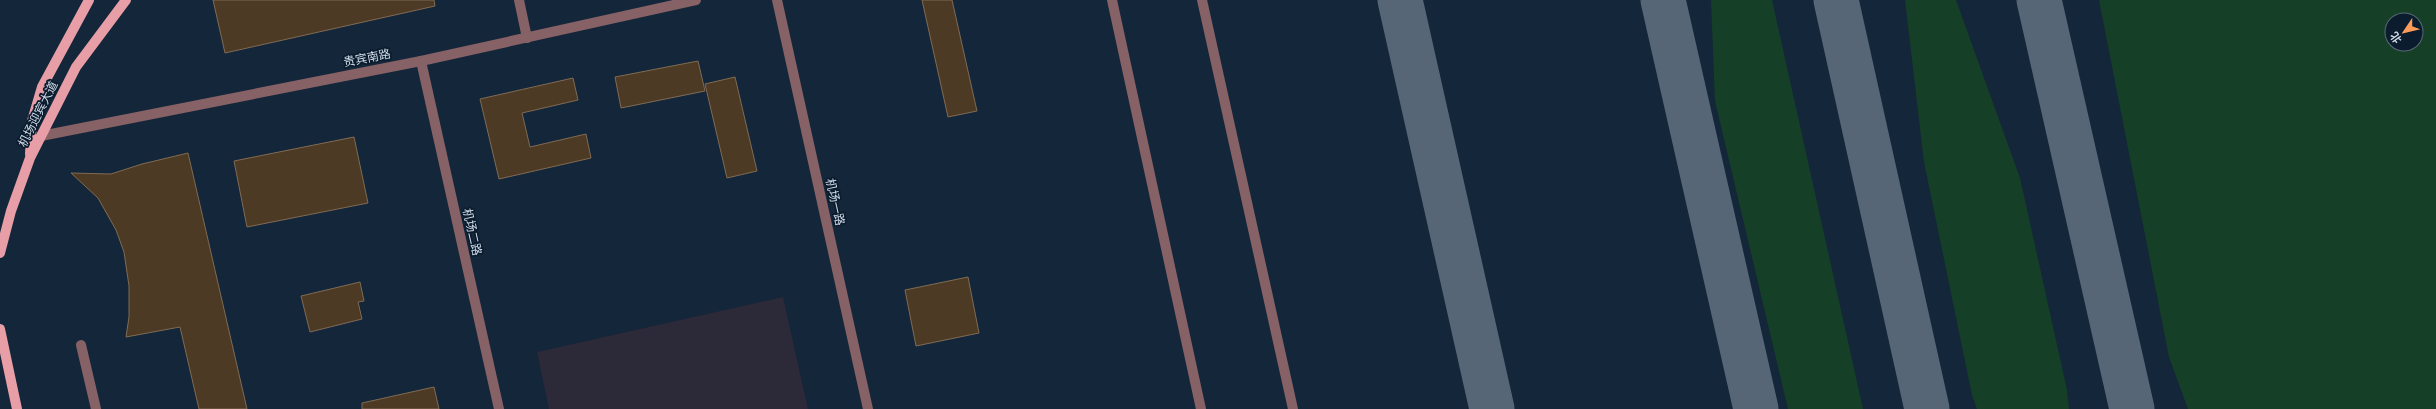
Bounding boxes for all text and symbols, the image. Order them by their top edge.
north arrow [2384,12,2424,52]
text: 北 [2388,29,2405,46]
street label: 贵宾南路 [342,47,392,69]
street label: 机场迎宾大道 [15,79,61,149]
street label: 机场一路 [823,177,847,227]
street label: 机场二路 [460,207,484,257]

